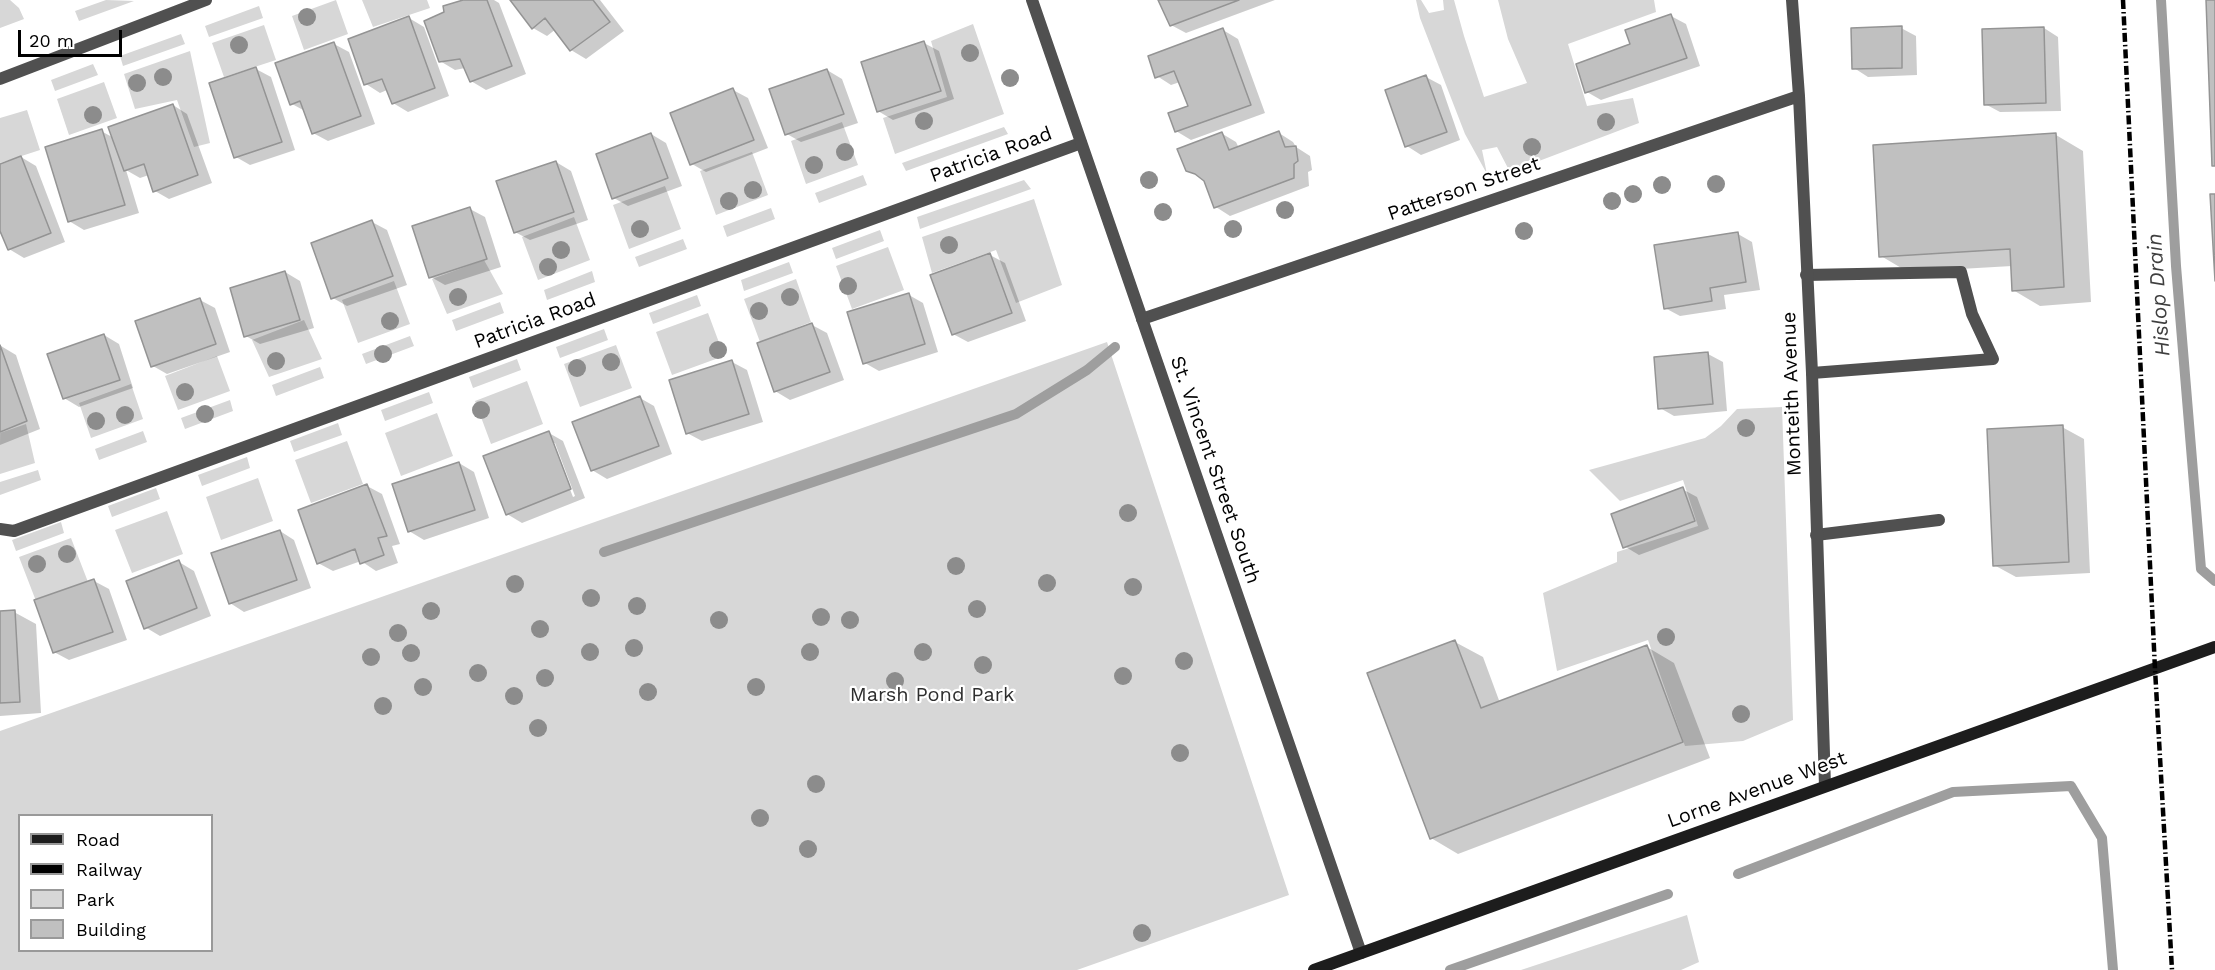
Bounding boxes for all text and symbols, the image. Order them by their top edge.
scale bar [21,18,124,56]
text: 20 m [29,30,74,51]
street label: Patricia Road [927,122,1055,188]
street label: Patterson Street [1385,152,1543,226]
water label: Hislop Drain [2142,233,2176,357]
street label: Patricia Road [471,288,599,354]
street label: Monteith Avenue [1777,311,1807,477]
street label: St. Vincent Street South [1165,353,1265,587]
park label: Marsh Pond Park [850,683,1014,707]
street label: Lorne Avenue West [1664,746,1850,834]
legend [18,814,213,952]
text: Road [76,829,120,850]
text: Railway [76,859,142,880]
text: Park [76,889,115,910]
text: Building [76,919,146,940]

